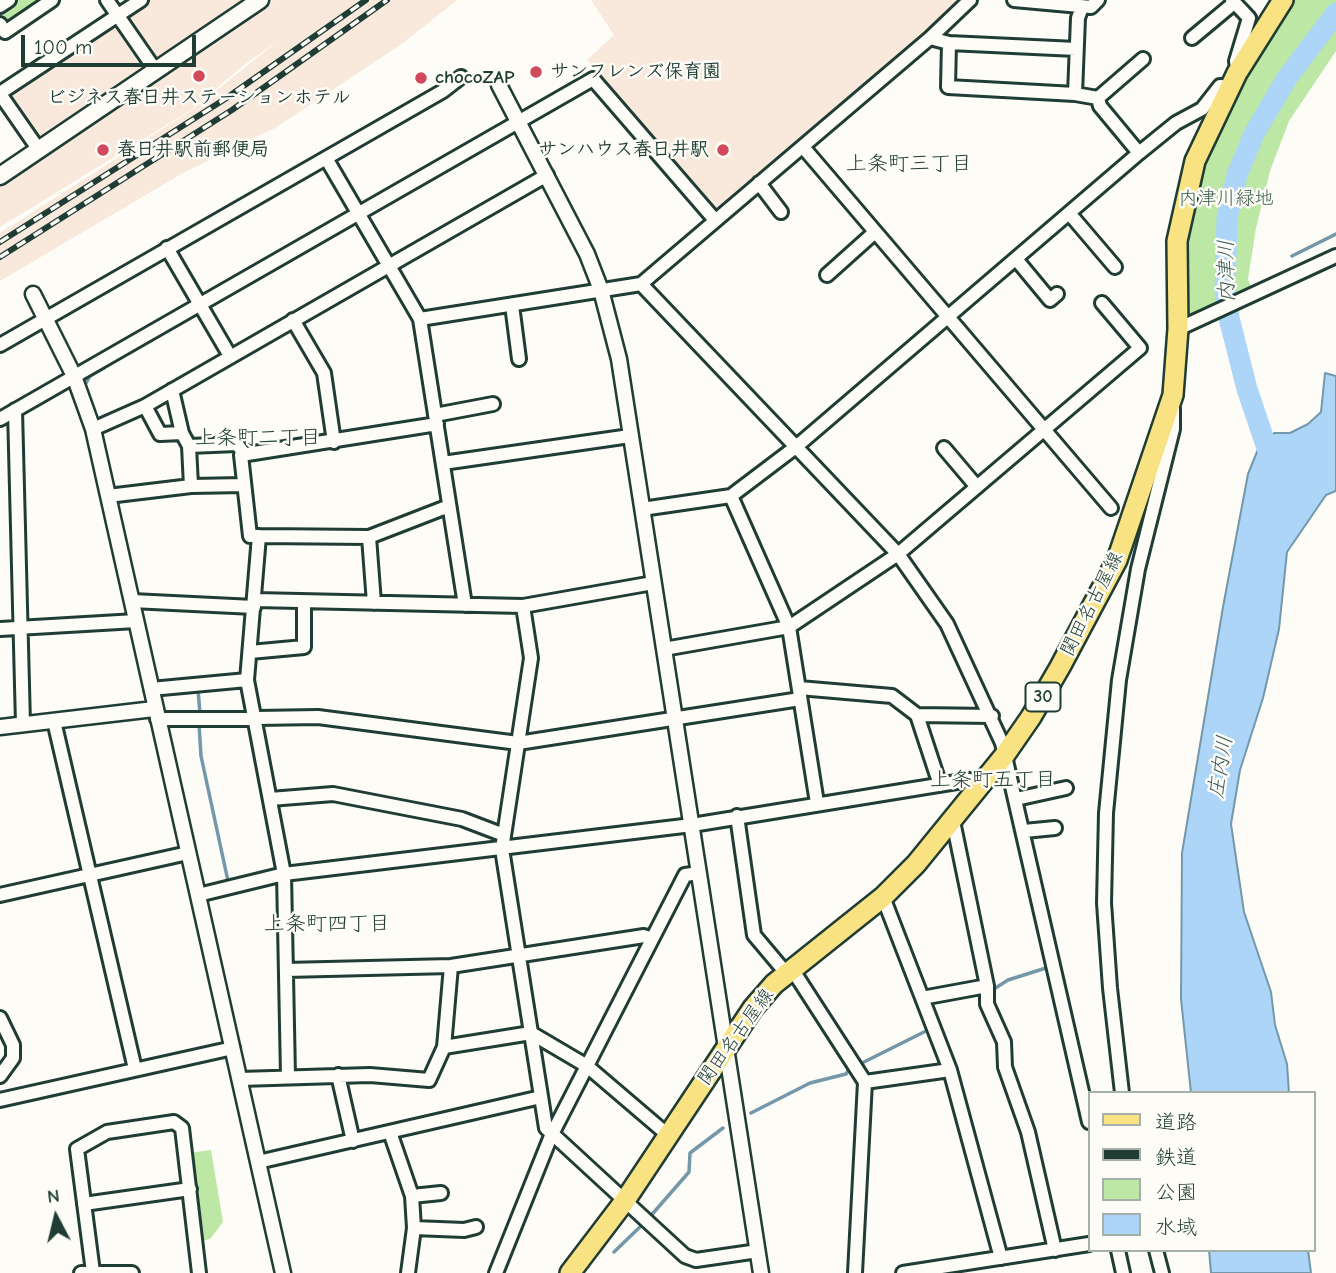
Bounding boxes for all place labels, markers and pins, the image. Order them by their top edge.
place label: サンフレンズ保育園 [550,61,721,83]
marker: サンフレンズ保育園 [528,64,544,80]
place label: chocoZAP [435,67,514,89]
marker: ビジネス春日井ステーションホテル [191,68,207,84]
marker: chocoZAP [413,70,429,86]
place label: ビジネス春日井ステーションホテル [47,87,351,109]
place label: 春日井駅前郵便局 [117,139,269,161]
place label: サンハウス春日井駅 [538,139,709,161]
marker: 春日井駅前郵便局 [95,142,111,158]
marker: サンハウス春日井駅 [715,142,731,158]

